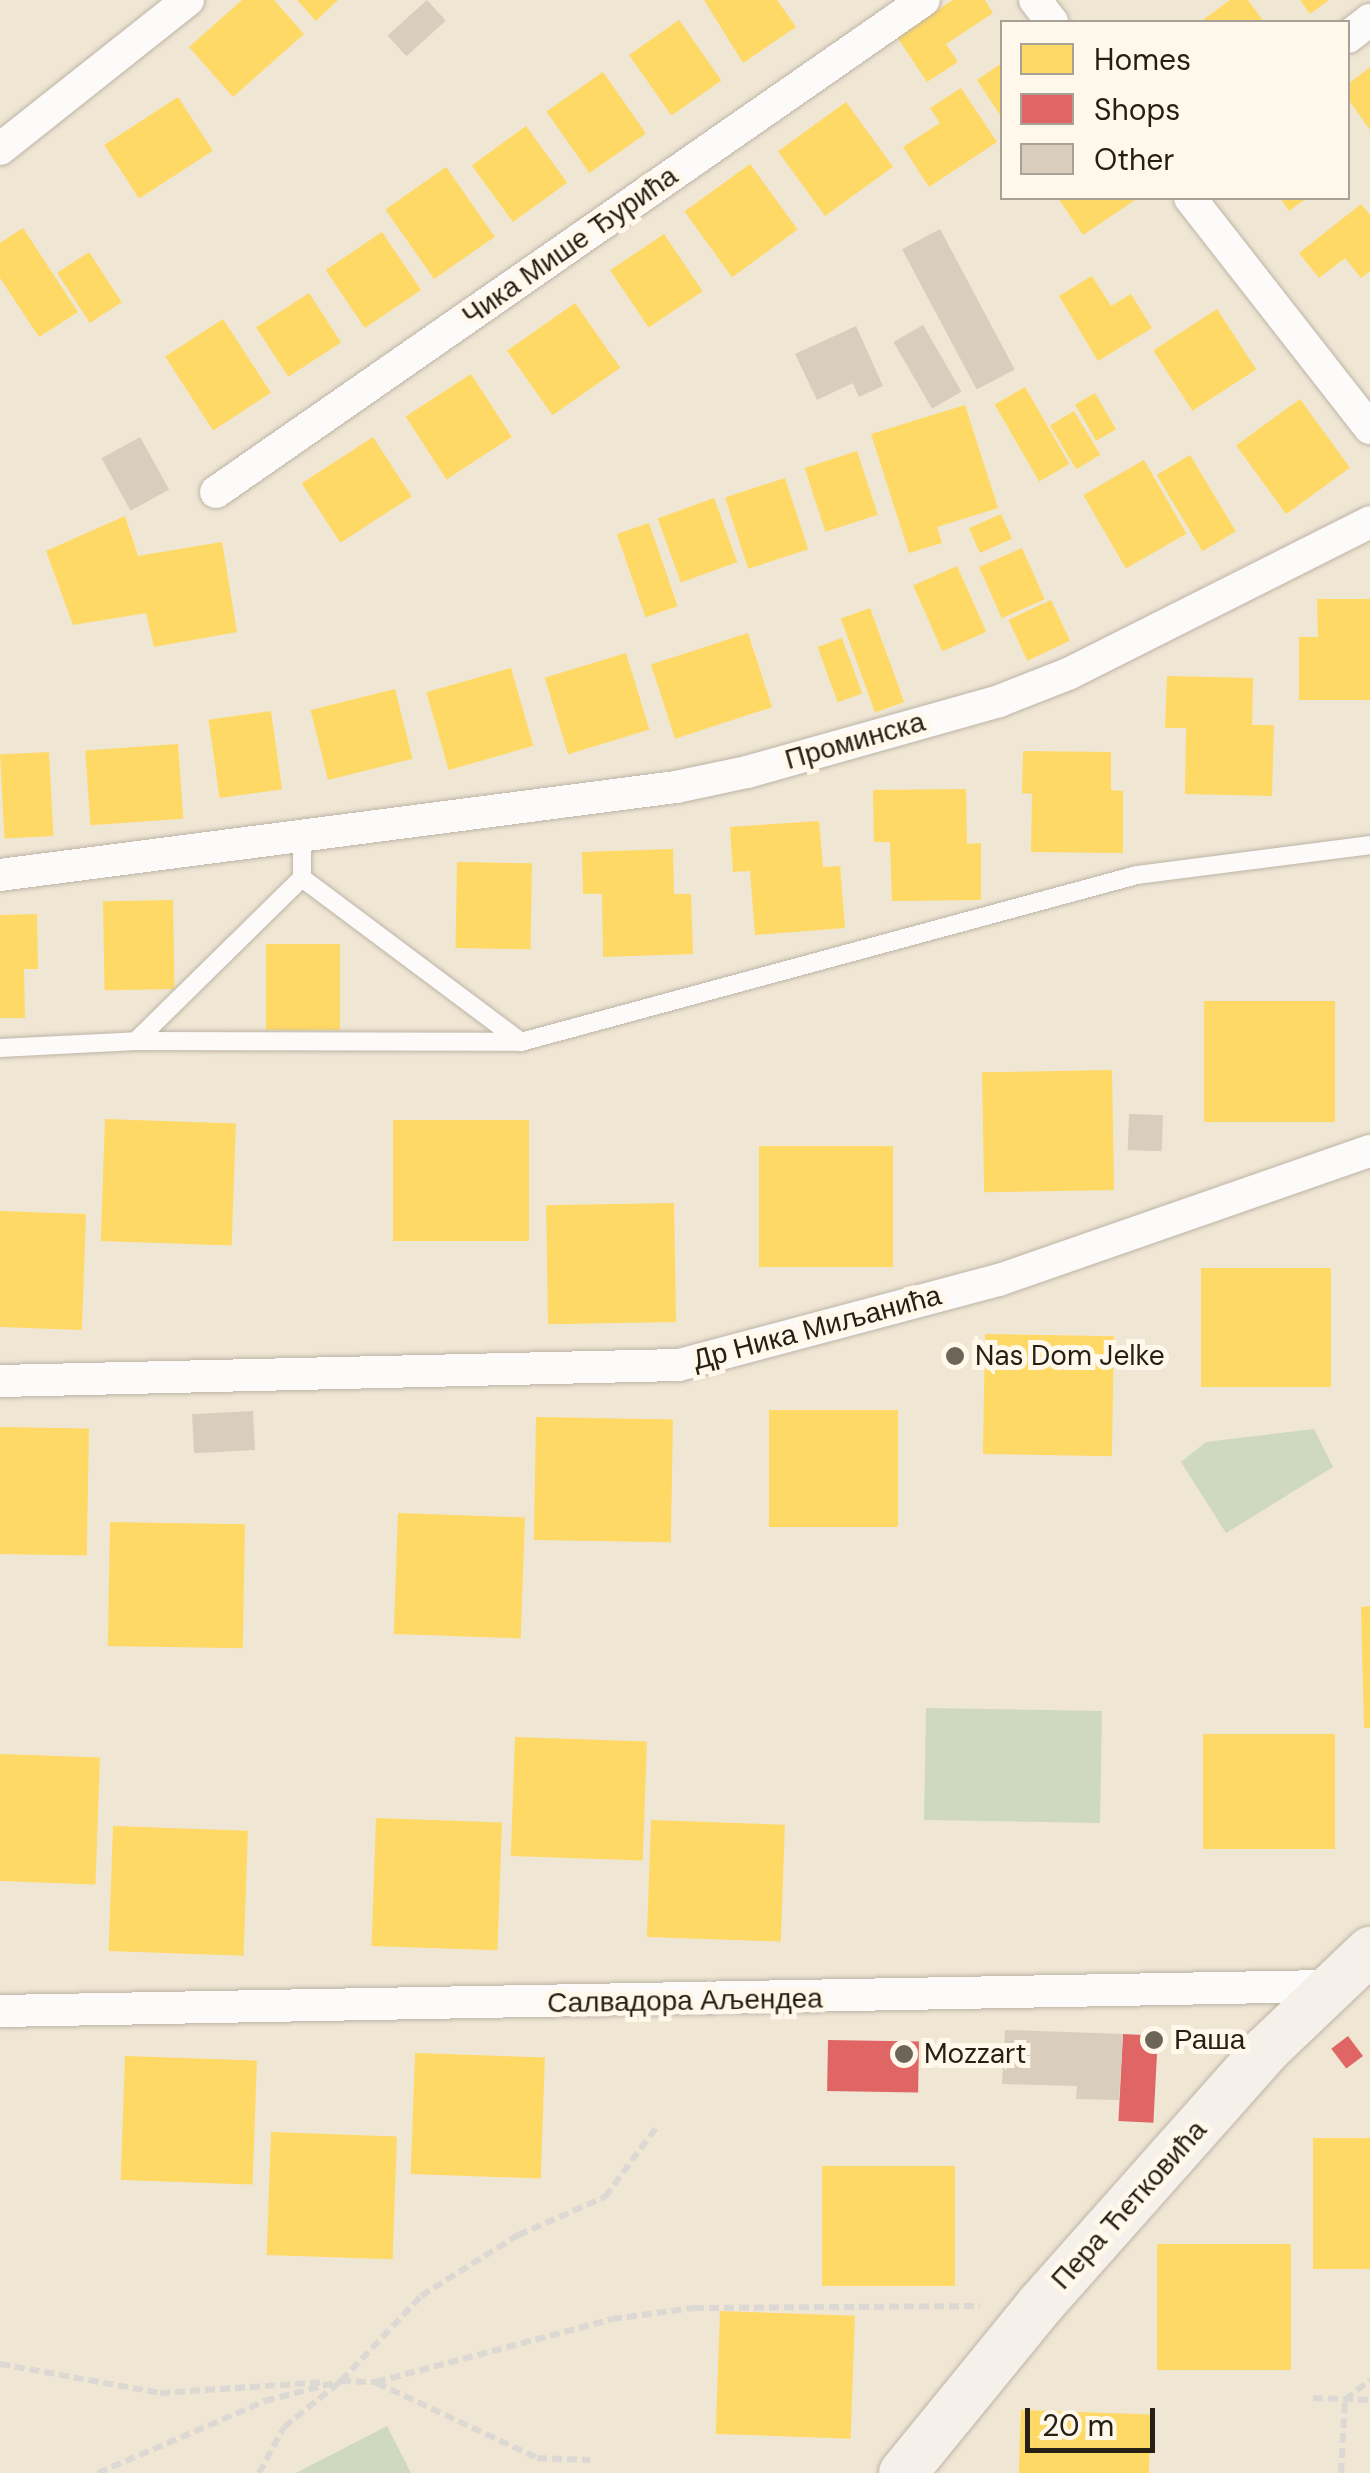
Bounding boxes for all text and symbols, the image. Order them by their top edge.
legend [1000,20,1350,200]
text: Homes [1094,40,1191,79]
text: Shops [1094,90,1180,129]
text: Other [1094,140,1174,179]
street label: Чика Мише Ђурића [456,159,684,333]
street label: Проминска [781,705,929,777]
street label: Др Ника Миљанића [689,1279,945,1377]
place label: Nas Dom Jelke [975,1339,1165,1373]
marker: Nas Dom Jelke [944,1345,966,1367]
street label: Салвадора Аљендеа [547,1982,823,2020]
place label: Раша [1174,2023,1245,2057]
marker: Раша [1143,2029,1165,2051]
place label: Mozzart [924,2037,1026,2071]
marker: Mozzart [893,2043,915,2065]
street label: Пера Ћетковића [1044,2114,1214,2296]
scale bar [1030,2388,1160,2450]
text: 20 m [1042,2406,1114,2445]

